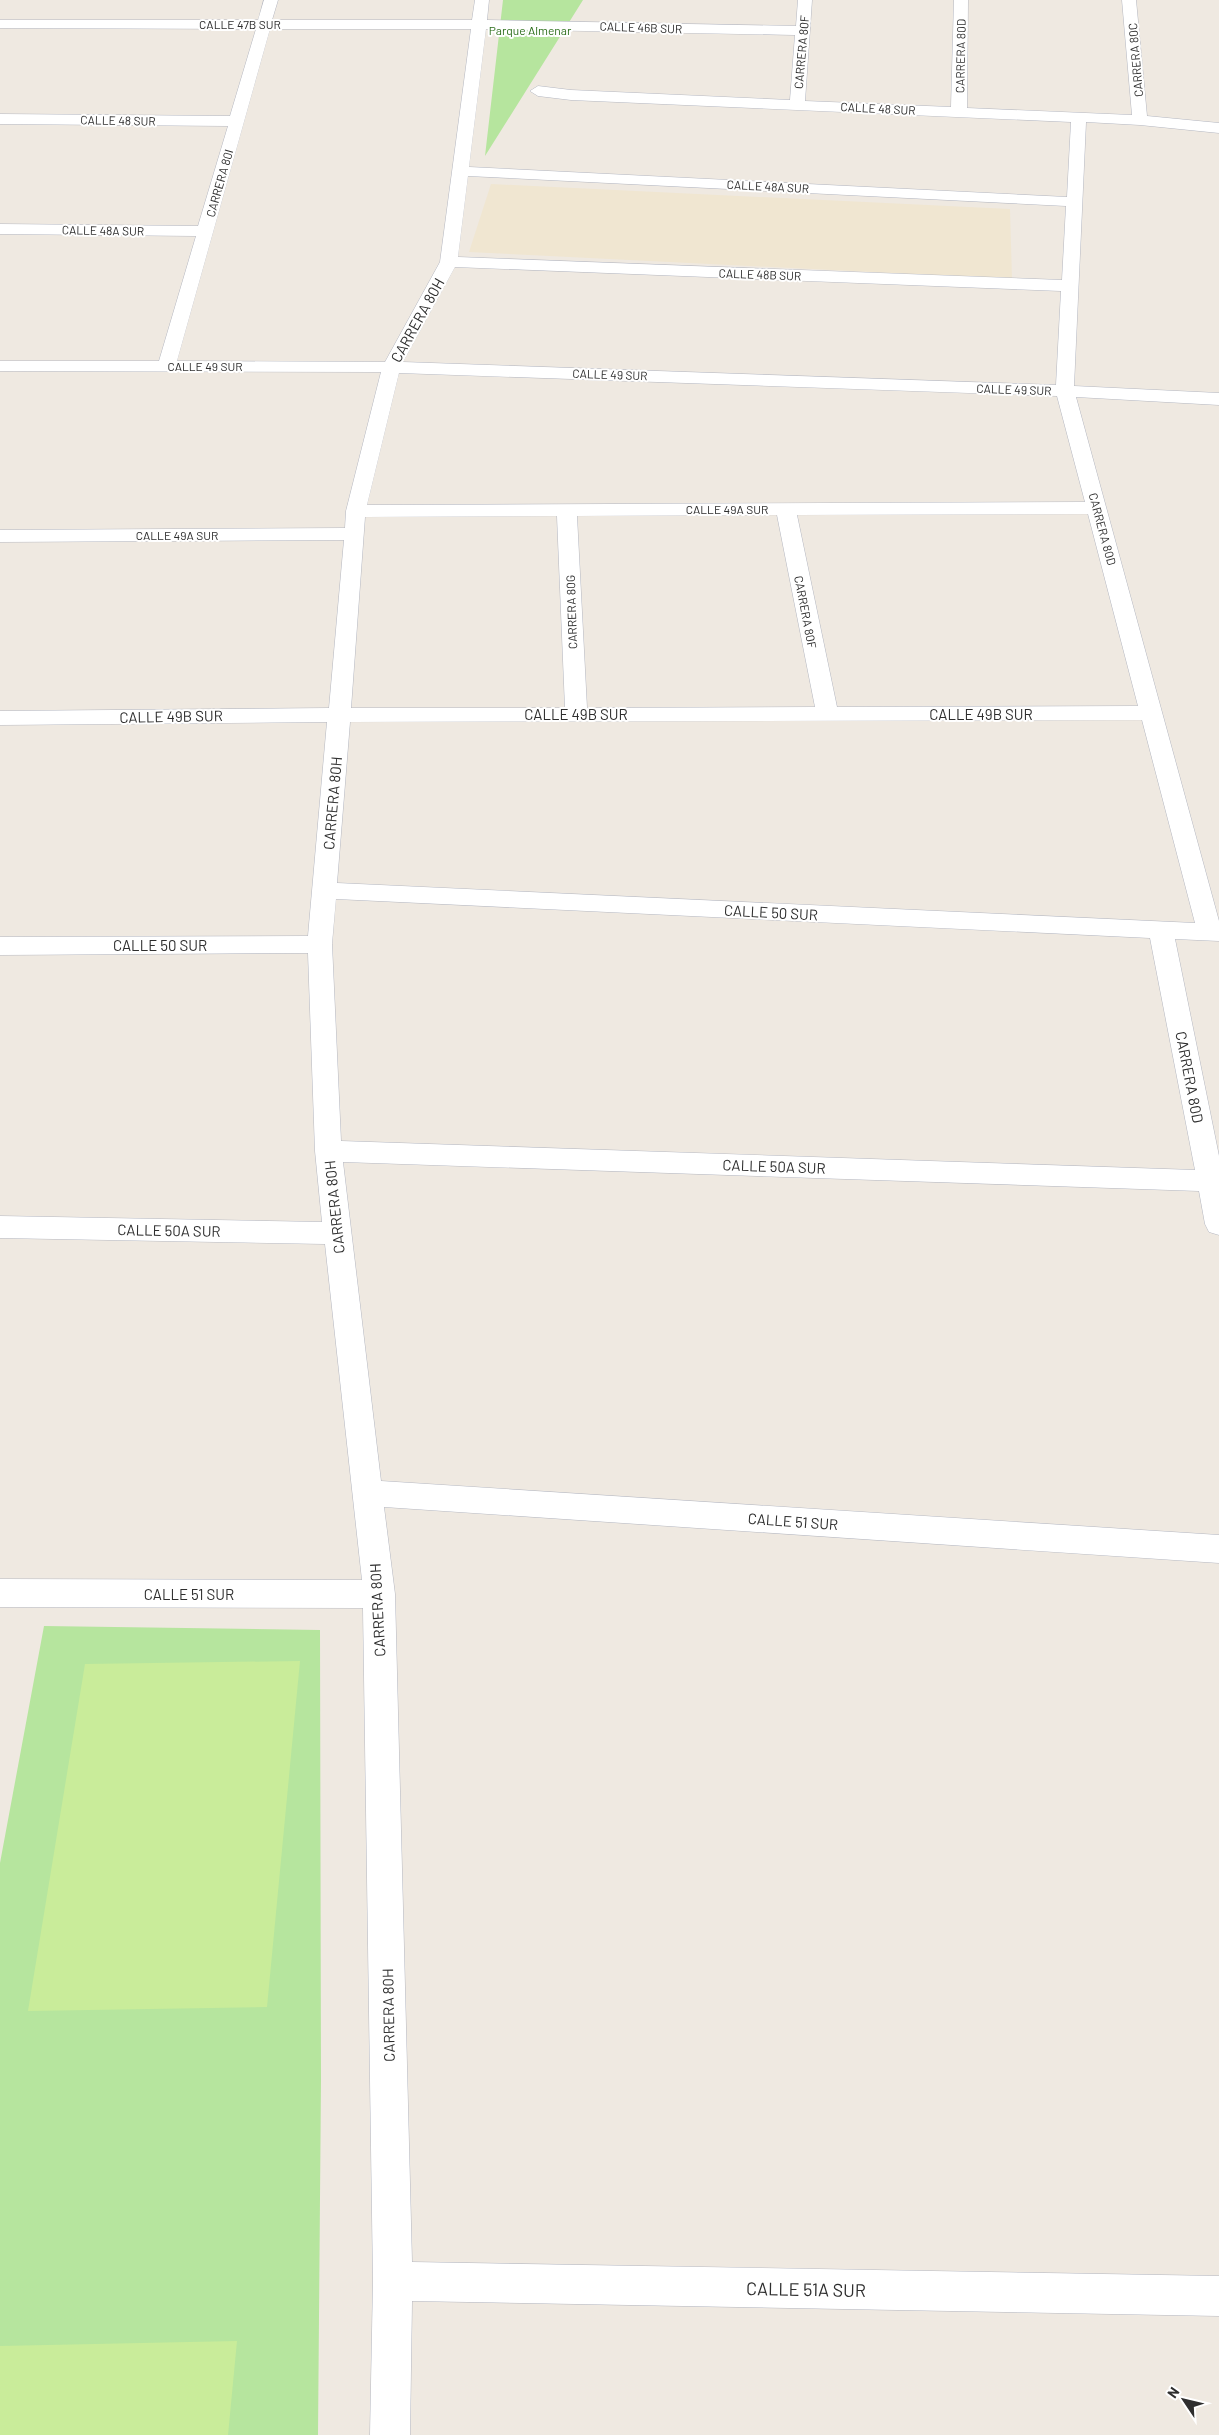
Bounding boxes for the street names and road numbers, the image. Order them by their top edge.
street label: CARRERA 80F [791,14,811,89]
street label: CALLE 47B SUR [199,17,281,31]
street label: CALLE 46B SUR [599,19,683,35]
street label: CARRERA 80D [952,19,968,93]
street label: CARRERA 80C [1125,22,1145,98]
street label: CALLE 48 SUR [840,99,916,117]
street label: CALLE 48 SUR [80,112,156,128]
street label: CARRERA 80I [203,147,235,219]
street label: CALLE 48A SUR [726,177,810,195]
street label: CALLE 48A SUR [62,222,144,238]
street label: CALLE 48B SUR [718,266,802,282]
street label: CARRERA 80H [386,275,448,365]
street label: CALLE 49 SUR [167,359,243,373]
street label: CALLE 49 SUR [572,366,648,382]
street label: CALLE 49 SUR [976,381,1052,397]
street label: CARRERA 80D [1087,491,1119,567]
street label: CALLE 49A SUR [686,502,768,516]
street label: CALLE 49A SUR [136,528,218,542]
street label: CARRERA 80F [792,574,820,650]
street label: CARRERA 80G [563,575,579,649]
street label: CALLE 49B SUR [524,705,628,723]
street label: CALLE 49B SUR [929,705,1033,723]
street label: CALLE 49B SUR [119,706,223,726]
street label: CARRERA 80H [319,756,345,850]
street label: CALLE 50 SUR [724,901,818,923]
street label: CALLE 50 SUR [113,936,207,954]
street label: CARRERA 80D [1172,1030,1208,1124]
street label: CALLE 50A SUR [722,1155,826,1177]
street label: CARRERA 80H [320,1160,348,1254]
street label: CALLE 50A SUR [117,1220,221,1240]
street label: CALLE 51 SUR [747,1509,839,1533]
street label: CARRERA 80H [366,1563,388,1657]
street label: CALLE 51 SUR [144,1585,234,1603]
street label: CARRERA 80H [378,1968,398,2062]
street label: CALLE 51A SUR [746,2277,866,2301]

